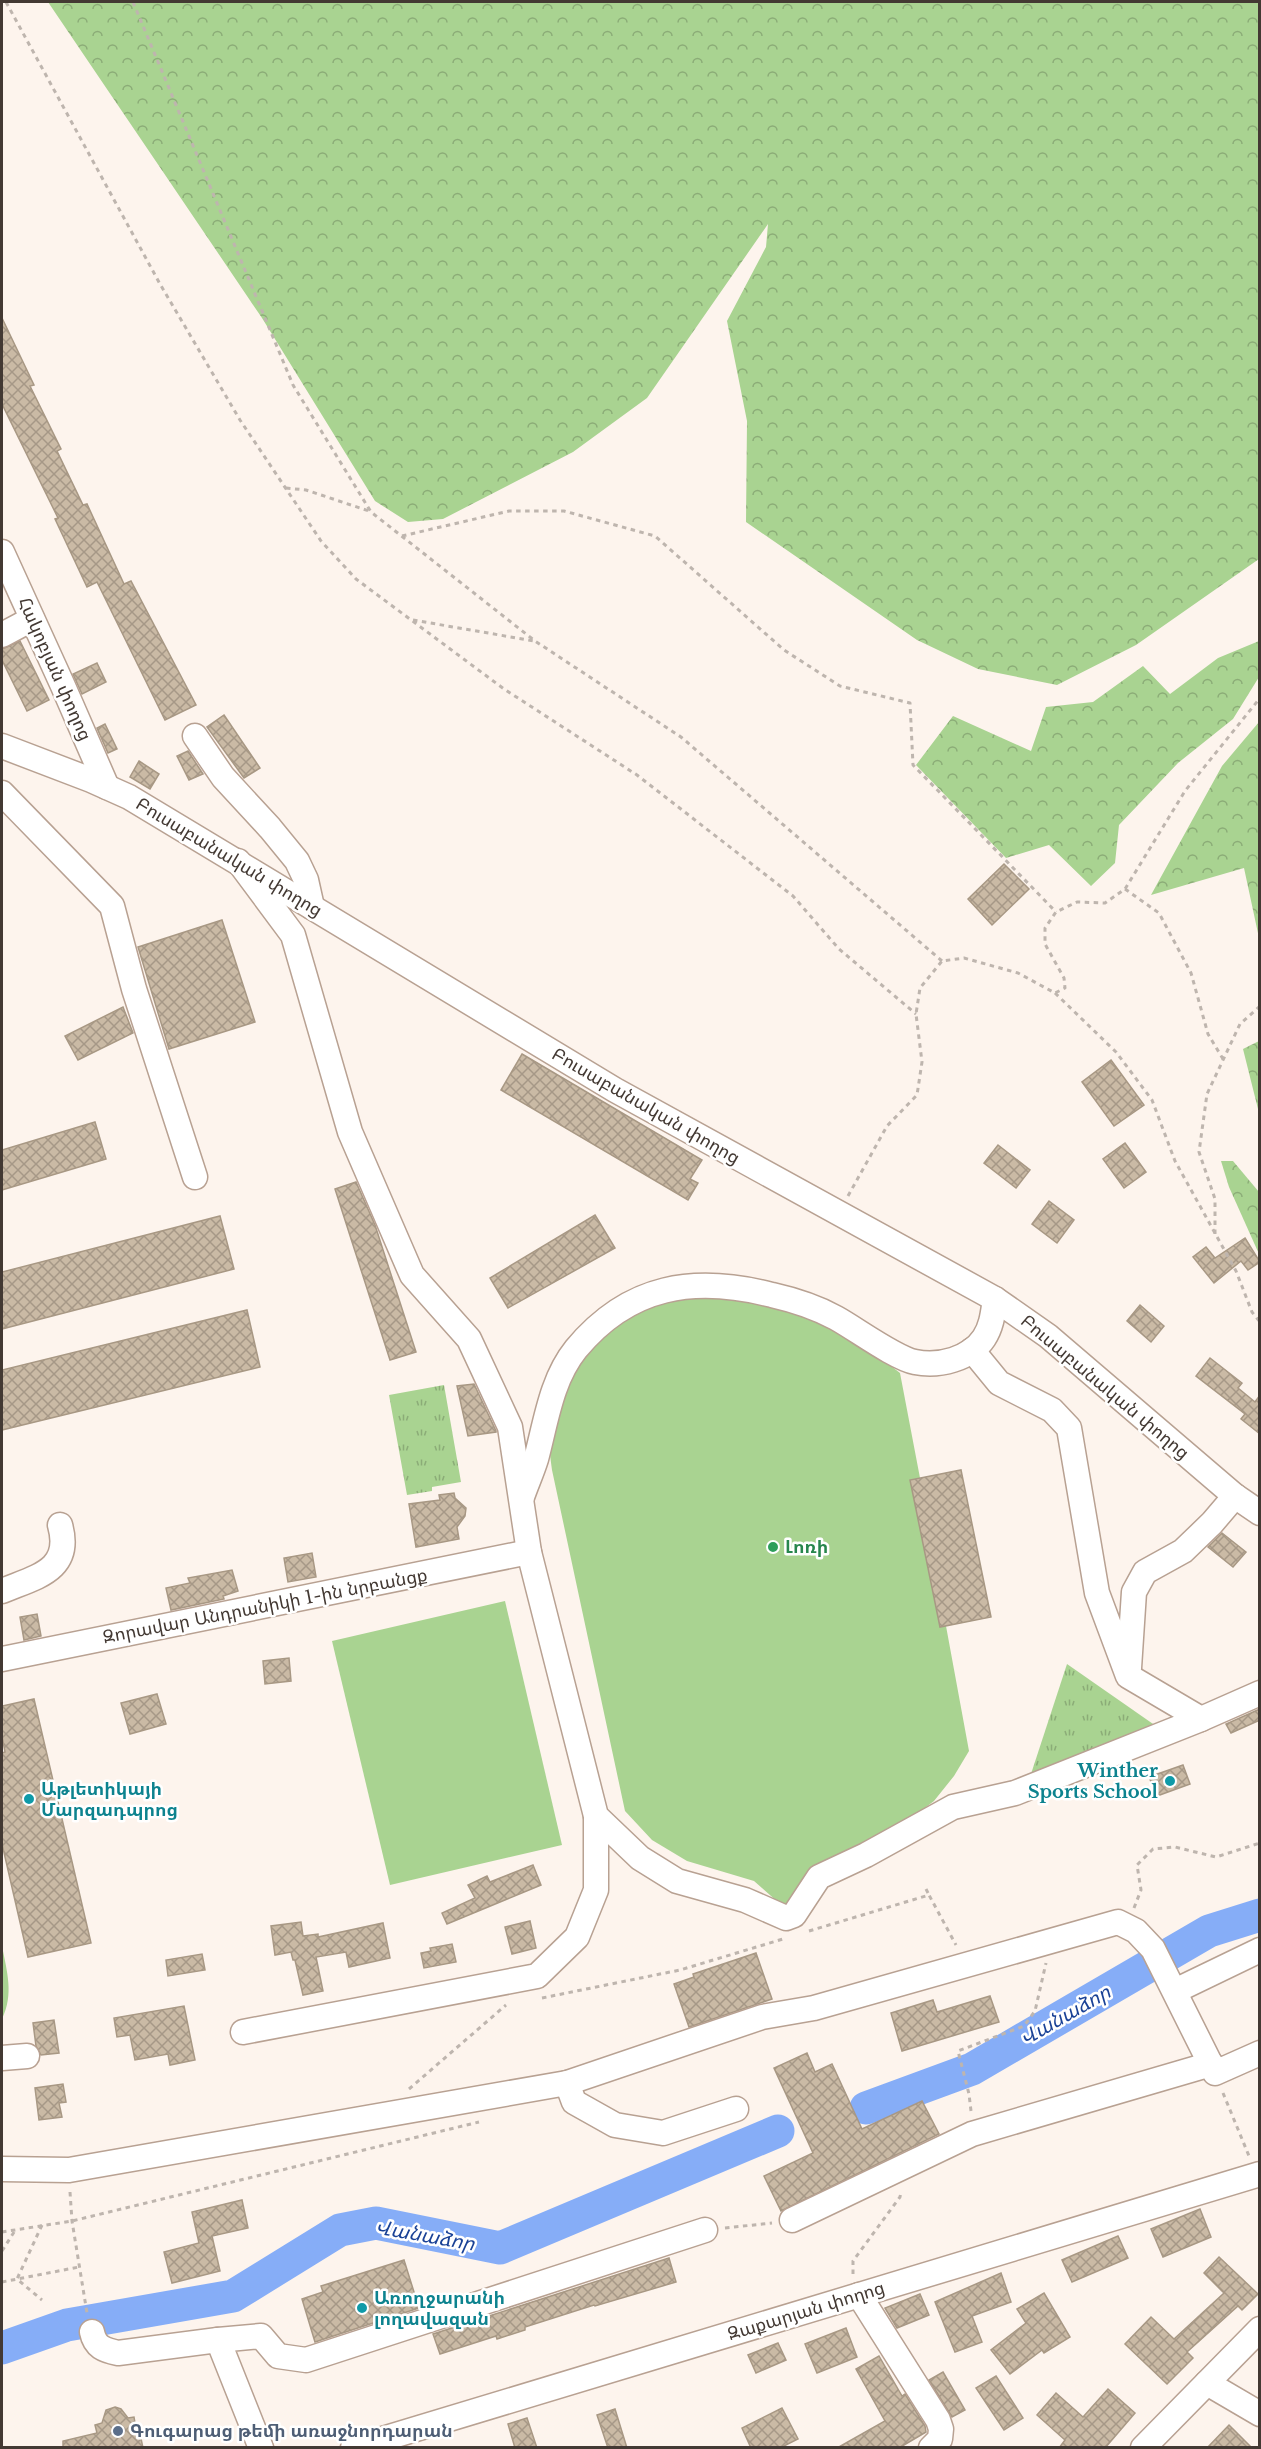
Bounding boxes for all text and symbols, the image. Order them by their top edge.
street label: Հակոբյան փողոց [13,594,97,744]
street label: Բուսաբանական փողոց [132,793,326,921]
street label: Բուսաբանական փողոց [548,1043,744,1169]
street label: Բուսաբանական փողոց [1016,1310,1194,1464]
place label: Լոռի [785,1536,828,1558]
marker: Լոռի [766,1540,780,1554]
street label: Զորավար Անդրանիկի 1-ին նրբանցք [101,1564,429,1648]
place label: Winther Sports School [1028,1760,1159,1803]
marker: Winther Sports School [1163,1774,1177,1788]
place label: Աթլետիկայի Մարզադպրոց [41,1778,178,1821]
marker: Աթլետիկայի Մարզադպրոց [22,1792,36,1806]
water label: Վանաձոր [1016,1979,1115,2050]
water label: Վանաձոր [373,2214,478,2256]
street label: Զաքարյան փողոց [725,2277,887,2345]
place label: Առողջարանի լողավազան [374,2287,505,2330]
marker: Առողջարանի լողավազան [355,2301,369,2315]
place label: Գուգարաց թեմի առաջնորդարան [130,2420,453,2442]
marker: Գուգարաց թեմի առաջնորդարան [111,2424,125,2438]

